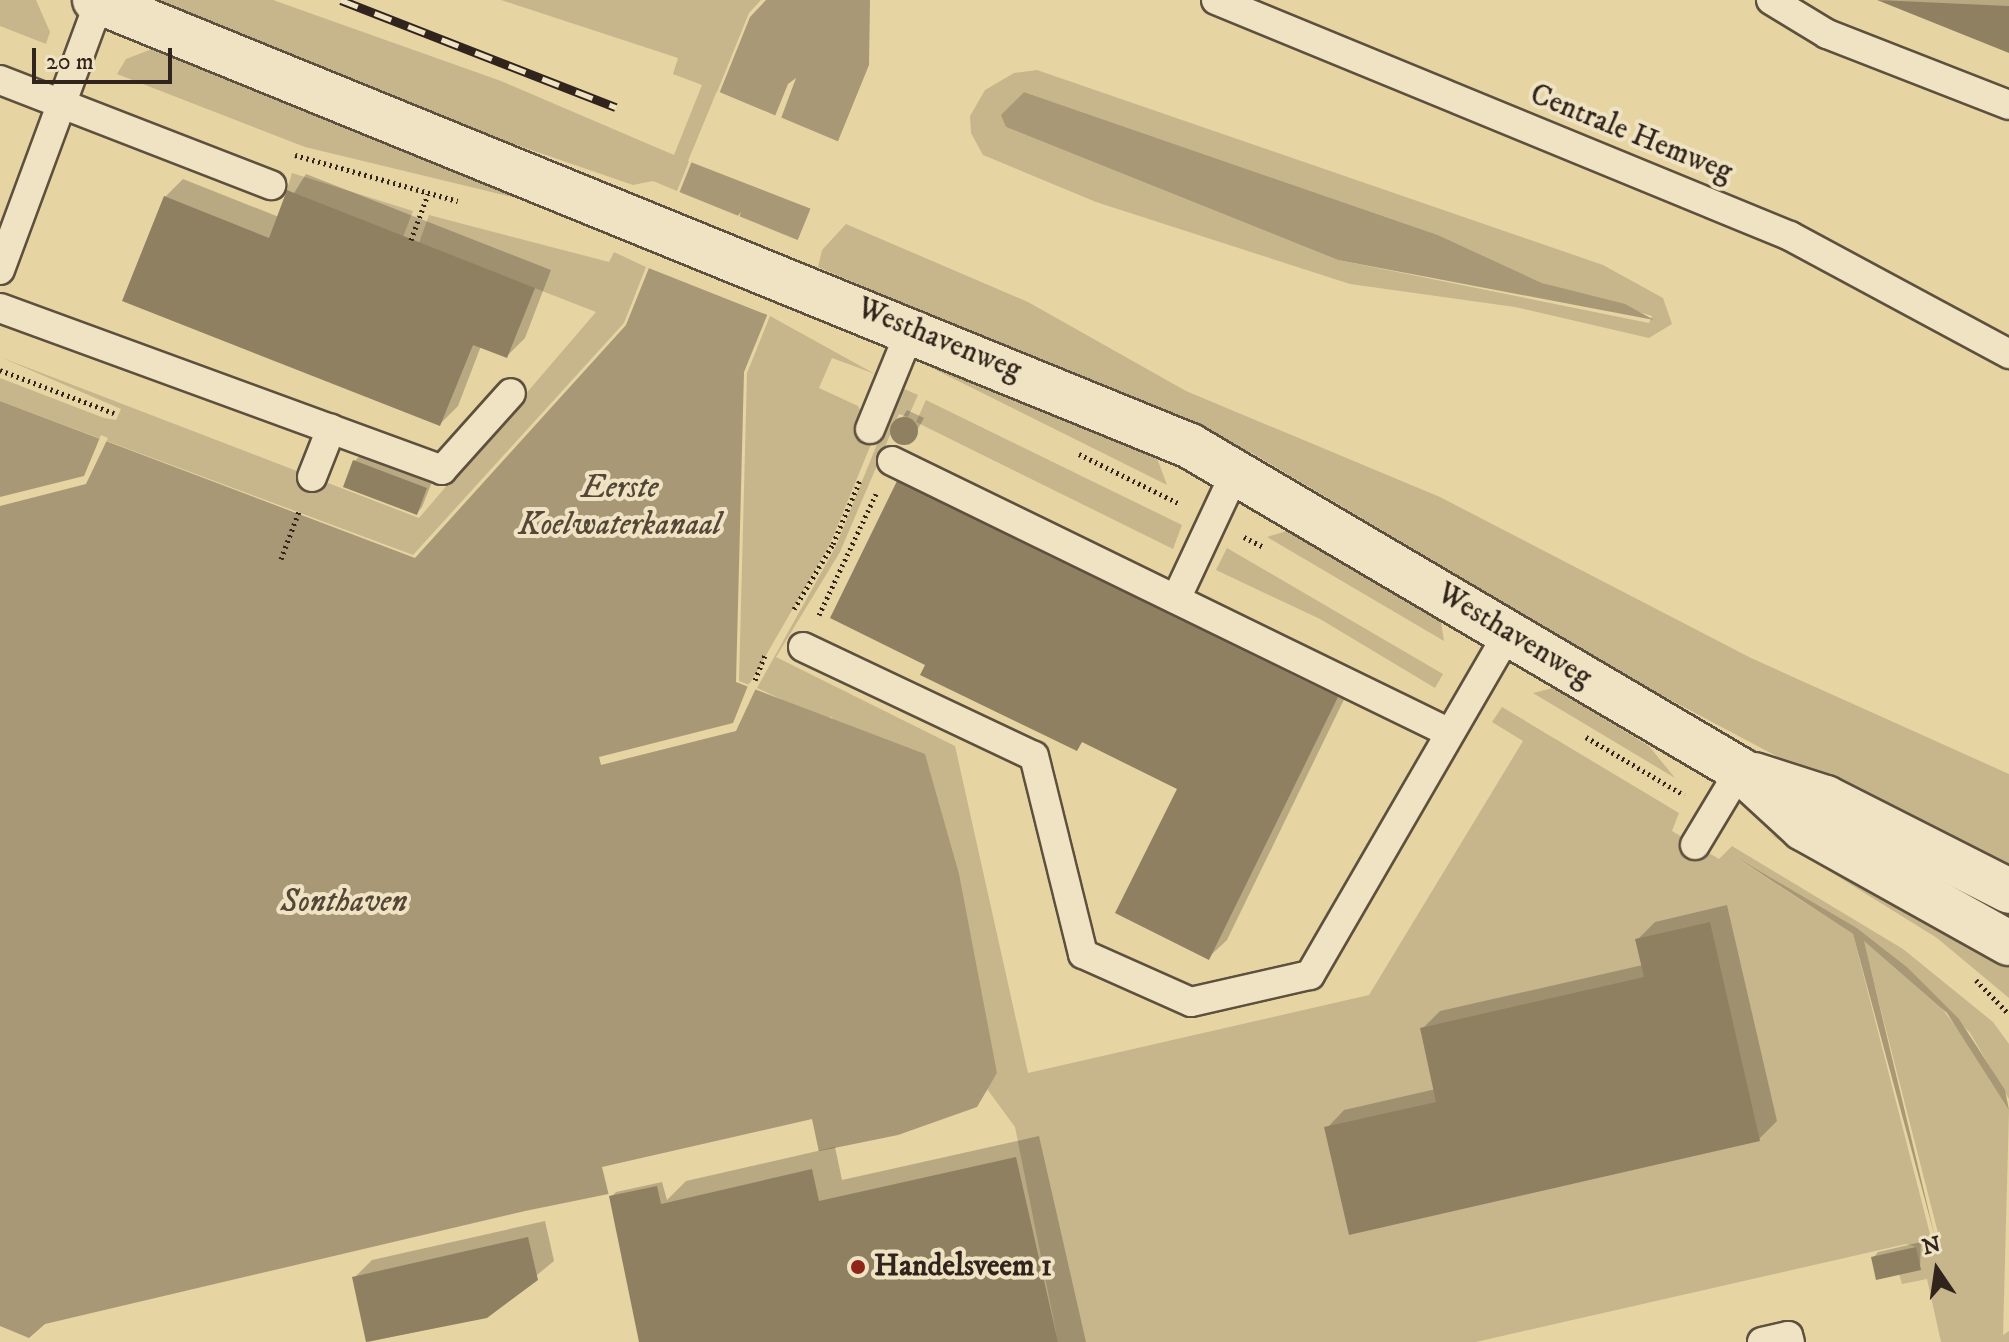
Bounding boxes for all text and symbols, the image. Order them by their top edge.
scale bar [36,32,176,82]
text: 20 m [46,47,94,77]
street label: Centrale Hemweg [1525,77,1737,191]
street label: Westhavenweg [852,291,1026,389]
water label: Eerste Koelwaterkanaal [519,470,721,545]
street label: Westhavenweg [1430,576,1598,696]
water label: Sonthaven [281,883,407,921]
north arrow [1897,1230,1977,1310]
text: N [1920,1231,1943,1261]
place label: Handelsveem 1 [874,1249,1052,1285]
marker: Handelsveem 1 [849,1258,867,1276]

